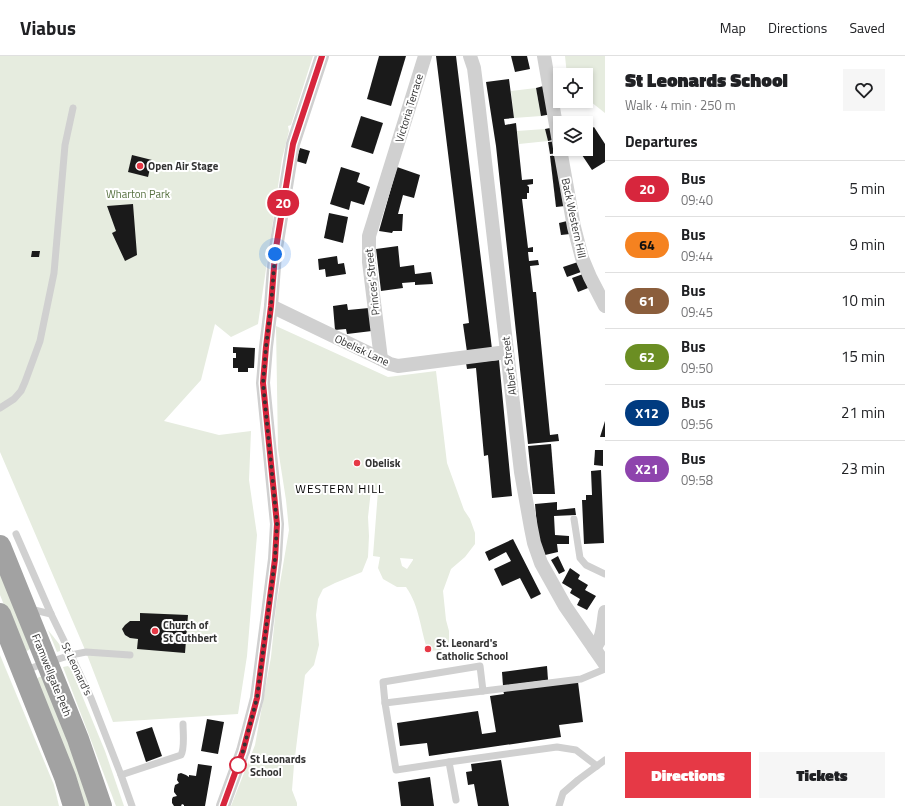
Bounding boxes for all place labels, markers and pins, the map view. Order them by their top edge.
place label: Open Air Stage [148,158,219,174]
marker: Open Air Stage [135,161,145,171]
place label: Obelisk [365,455,401,471]
marker: Obelisk [352,458,362,468]
place label: Church of St Cuthbert [163,617,217,646]
marker: Church of St Cuthbert [150,626,160,636]
place label: St. Leonard's Catholic School [436,635,508,664]
marker: St. Leonard's Catholic School [423,644,433,654]
place label: St Leonards School [250,751,306,780]
marker: St Leonards School [229,756,247,774]

